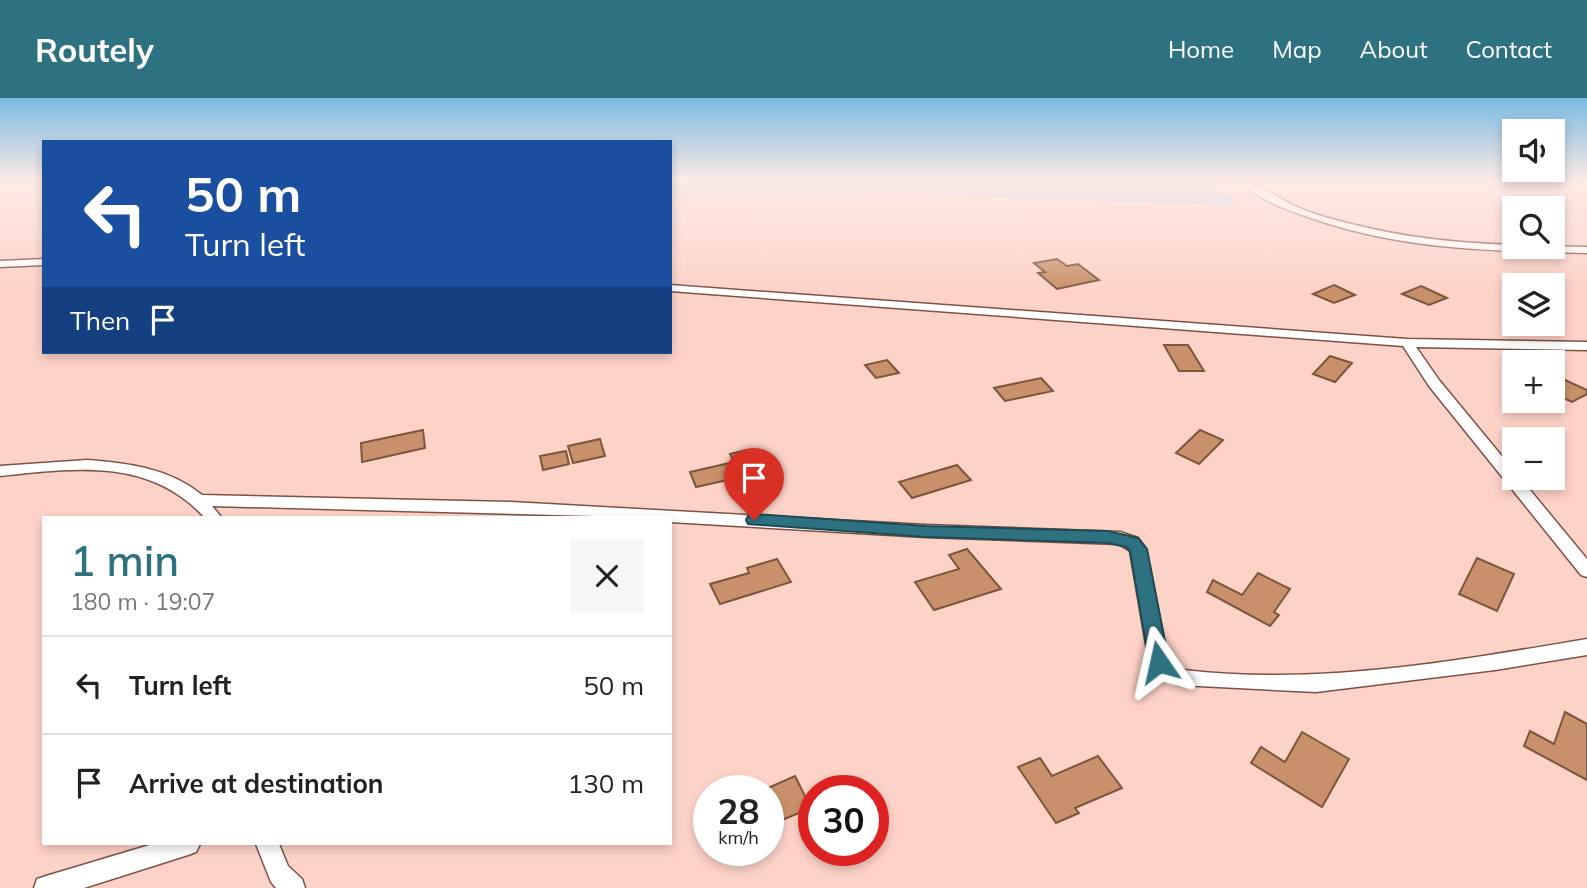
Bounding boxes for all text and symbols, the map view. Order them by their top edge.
text: Routely [35,29,154,70]
text: Home [1168,34,1234,64]
text: Map [1272,34,1322,64]
text: About [1360,34,1428,64]
text: Contact [1466,34,1552,64]
map controls [1502,119,1565,490]
button: sound [1502,119,1565,182]
text: 50 m [185,163,301,224]
icon: left [70,168,161,259]
button: search [1502,196,1565,259]
text: Turn left [185,224,305,264]
button: layers [1502,273,1565,336]
icon: arrive [144,301,182,339]
text: Then [70,304,130,337]
button: + [1502,350,1565,413]
button: − [1502,427,1565,490]
pin [724,448,784,520]
icon: arrive [735,459,773,497]
text: 1 min [70,534,179,587]
button: close [570,539,644,613]
text: 180 m · 19:07 [70,587,215,616]
position arrow [1122,625,1196,699]
icon: left [70,666,108,704]
text: Turn left [129,669,231,702]
text: 50 m [583,669,644,702]
icon: arrive [70,764,108,802]
text: Arrive at destination [129,767,384,800]
text: 130 m [568,767,644,800]
speed limit sign: 30 [798,775,889,866]
text: 28 [717,789,760,833]
text: km/h [718,826,759,849]

